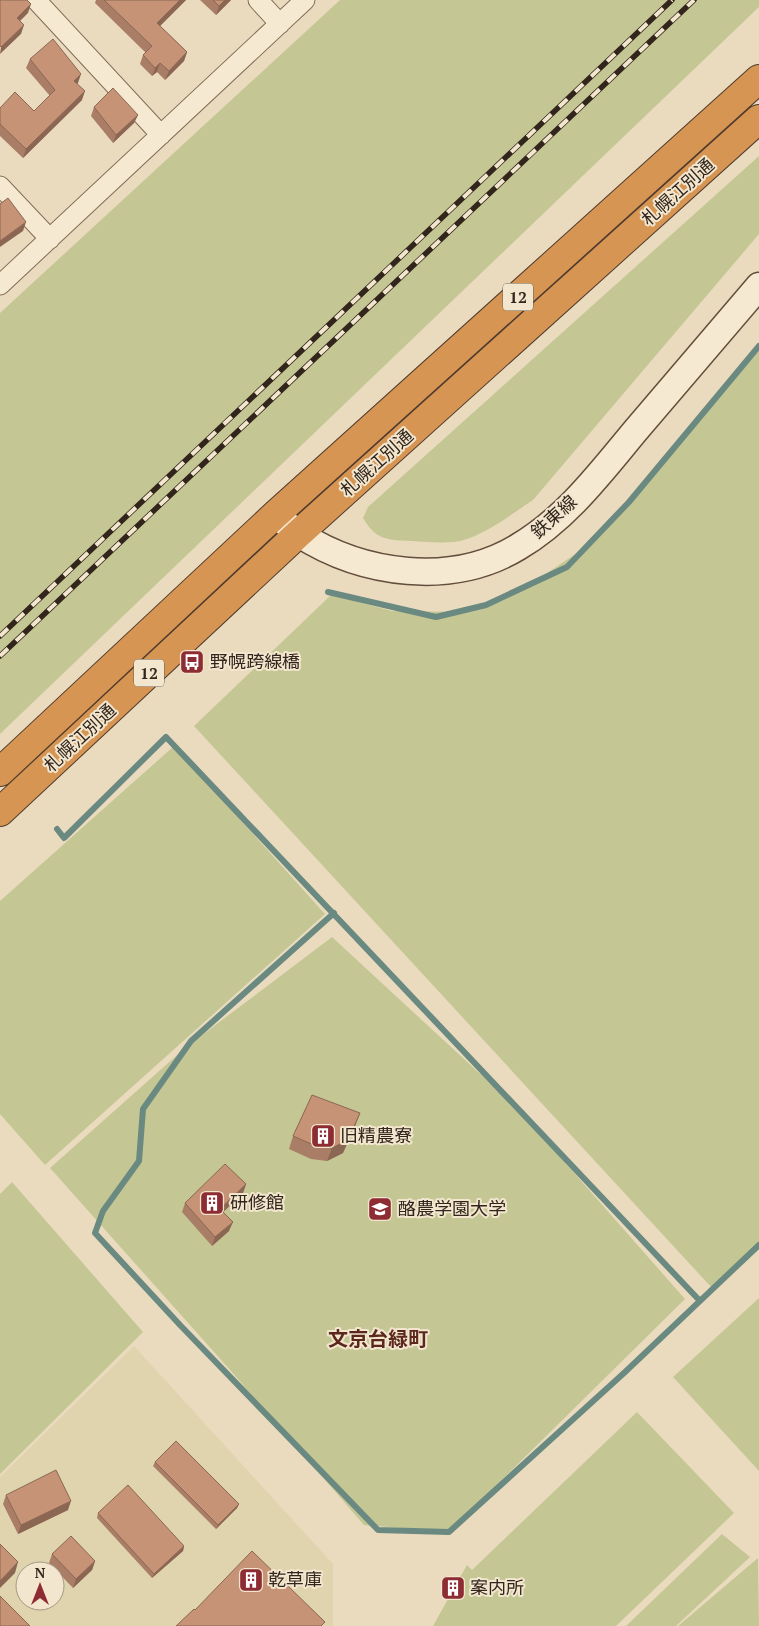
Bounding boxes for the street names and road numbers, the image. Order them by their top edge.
street label: 札幌江別通 [636,152,719,230]
road number: 12 [503,284,533,310]
street label: 札幌江別通 [335,423,418,501]
street label: 鉄東線 [525,489,581,543]
road number: 12 [134,660,164,686]
street label: 札幌江別通 [38,698,120,777]

